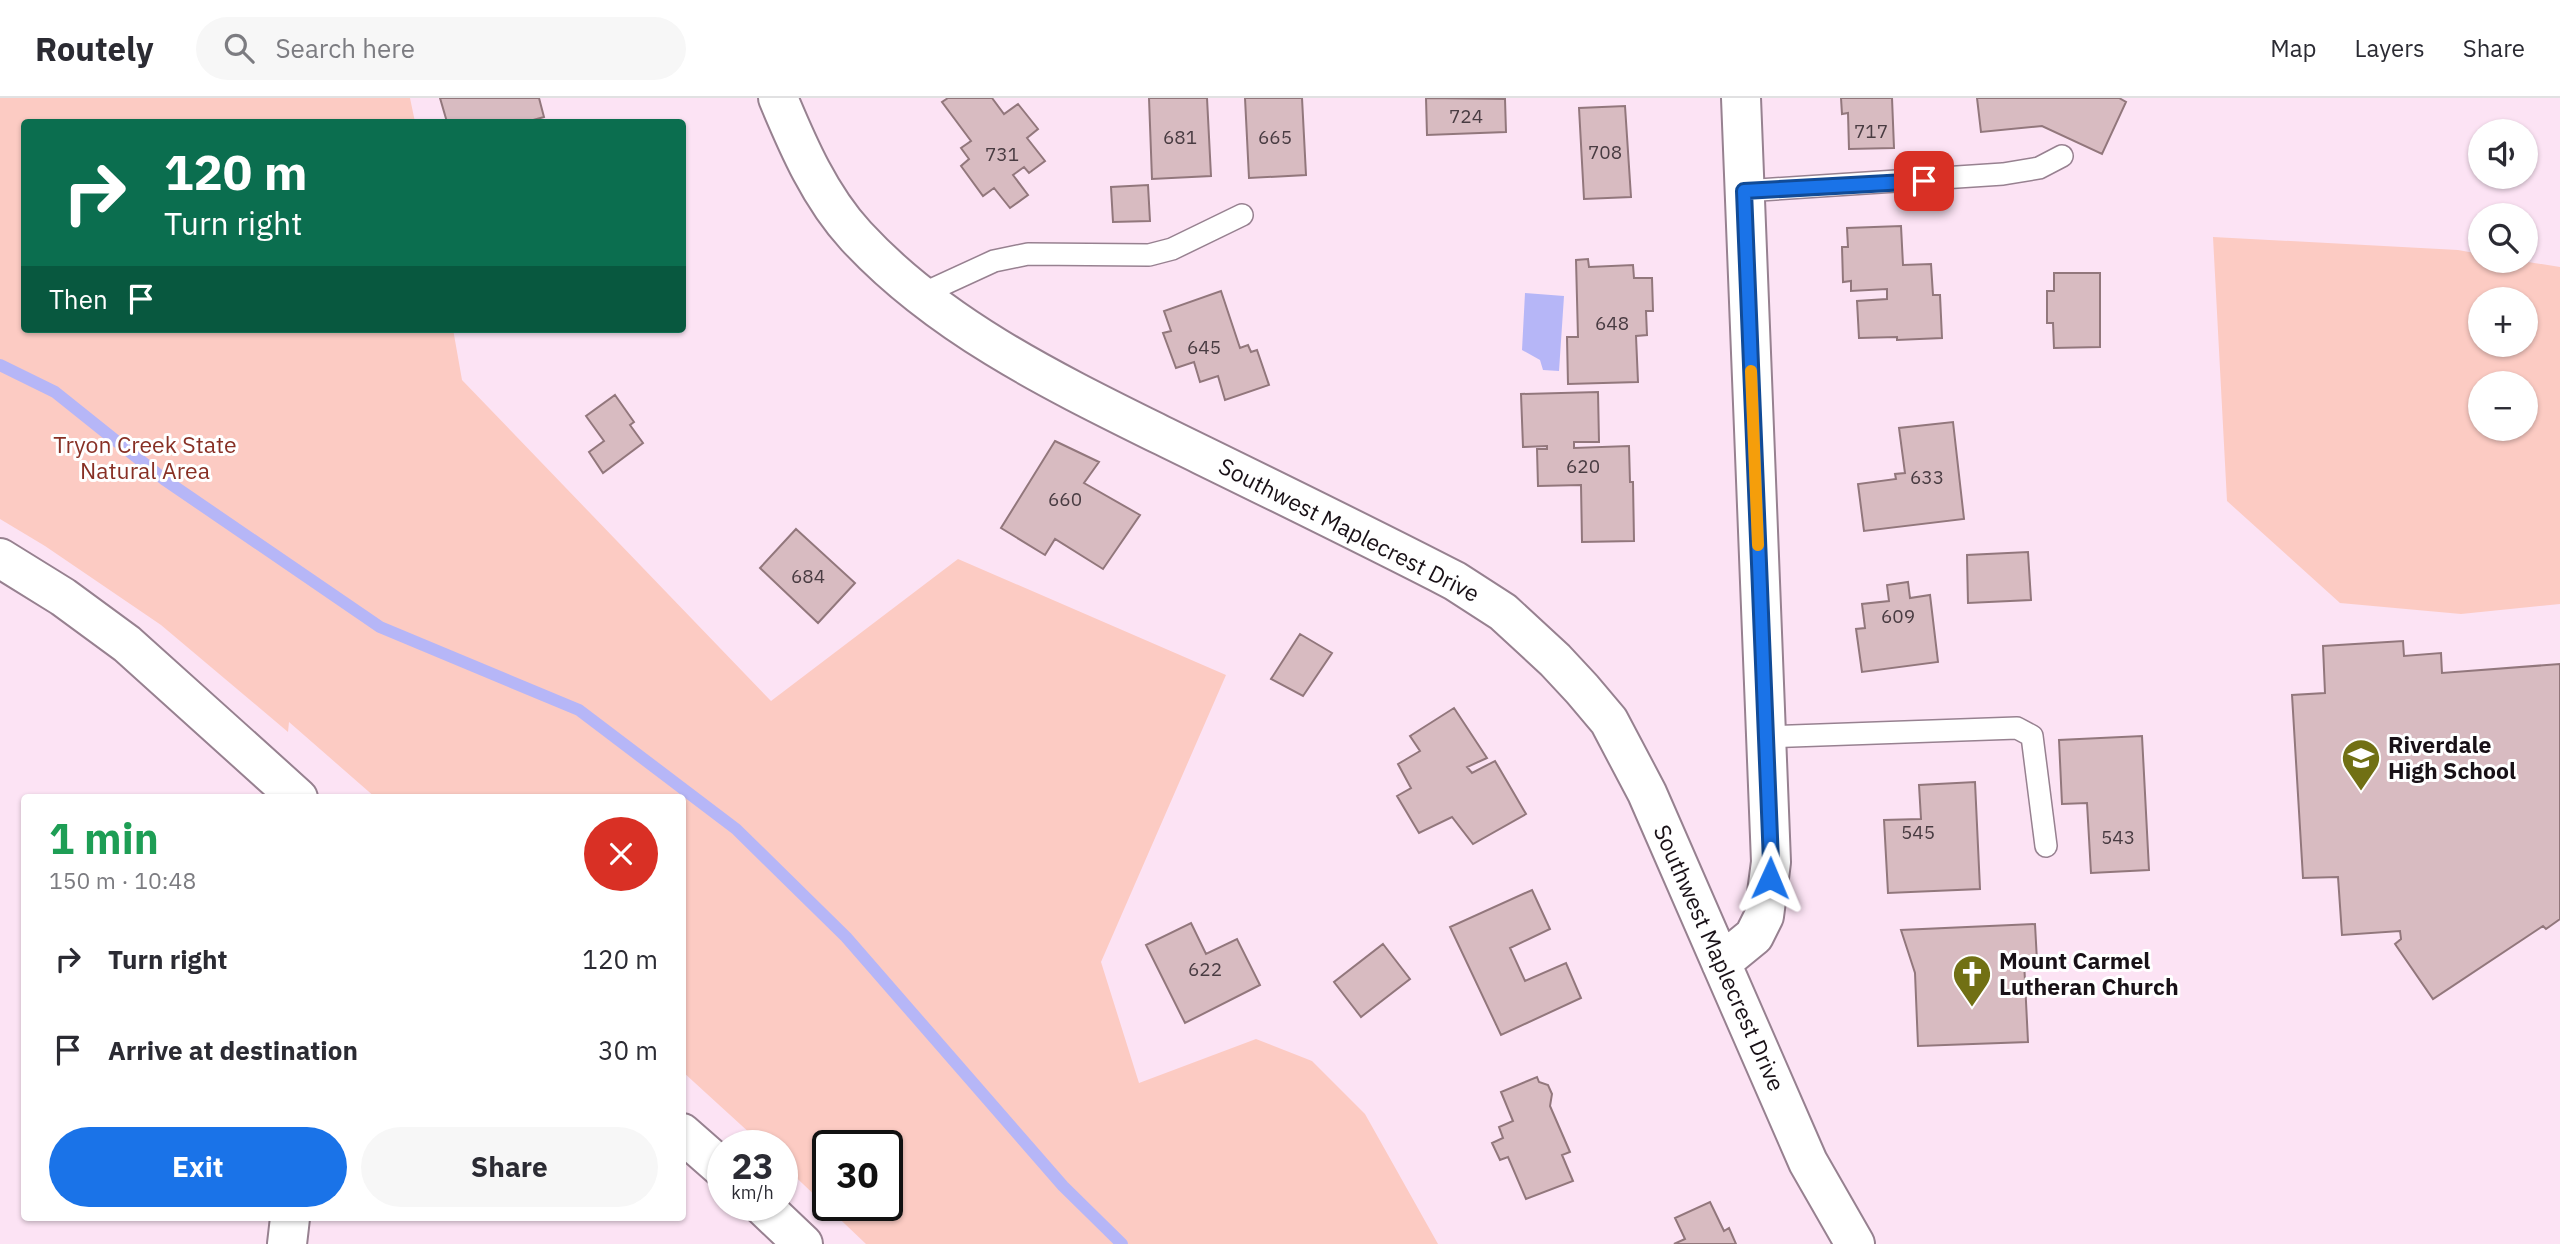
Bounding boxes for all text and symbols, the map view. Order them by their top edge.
search box [196,17,686,80]
text: Routely [35,27,154,70]
icon: search [220,29,258,67]
text: Search here [276,31,415,65]
text: Map [2270,32,2317,64]
text: Layers [2355,32,2425,64]
text: Share [2463,32,2525,64]
house number: 724 [1449,104,1483,128]
house number: 717 [1854,119,1888,143]
map controls [2468,119,2538,441]
button: sound [2468,119,2538,189]
house number: 681 [1163,125,1197,149]
house number: 665 [1258,125,1292,149]
text: 120 m [164,140,308,203]
house number: 708 [1588,140,1622,164]
house number: 731 [985,142,1019,166]
icon: right [49,147,140,238]
pin [1894,151,1954,211]
icon: arrive [1905,162,1943,200]
text: Turn right [164,202,302,244]
button: search [2468,203,2538,273]
icon: arrive [122,280,160,318]
text: Then [49,282,108,316]
button: + [2468,287,2538,357]
house number: 648 [1595,311,1629,335]
house number: 645 [1187,335,1221,359]
button: − [2468,371,2538,441]
park label: Tryon Creek State Natural Area [53,429,237,485]
street label: Southwest Maplecrest Drive [1214,450,1485,608]
house number: 620 [1566,454,1600,478]
house number: 633 [1910,465,1944,489]
house number: 660 [1048,487,1082,511]
house number: 684 [791,564,825,588]
house number: 609 [1881,604,1915,628]
place label: Riverdale High School [2388,729,2516,785]
school or university icon: Riverdale High School [2340,737,2382,792]
text: 1 min [49,811,159,866]
button: close [584,817,658,891]
street label: Southwest Maplecrest Drive [1648,820,1792,1096]
house number: 545 [1901,820,1935,844]
house number: 543 [2101,825,2135,849]
position arrow [1733,841,1807,915]
text: 150 m · 10:48 [49,865,196,895]
icon: right [49,940,87,978]
text: Turn right [108,942,227,976]
text: 120 m [582,942,658,976]
place label: Mount Carmel Lutheran Church [1999,945,2179,1001]
church icon: Mount Carmel Lutheran Church [1951,953,1993,1008]
house number: 622 [1188,957,1222,981]
icon: arrive [49,1031,87,1069]
text: Arrive at destination [108,1033,358,1067]
text: 30 m [598,1033,658,1067]
button: Exit [49,1127,347,1207]
button: Share [361,1127,658,1207]
speed limit sign: 30 [812,1130,903,1221]
text: 23 [731,1143,774,1189]
text: km/h [731,1181,774,1204]

